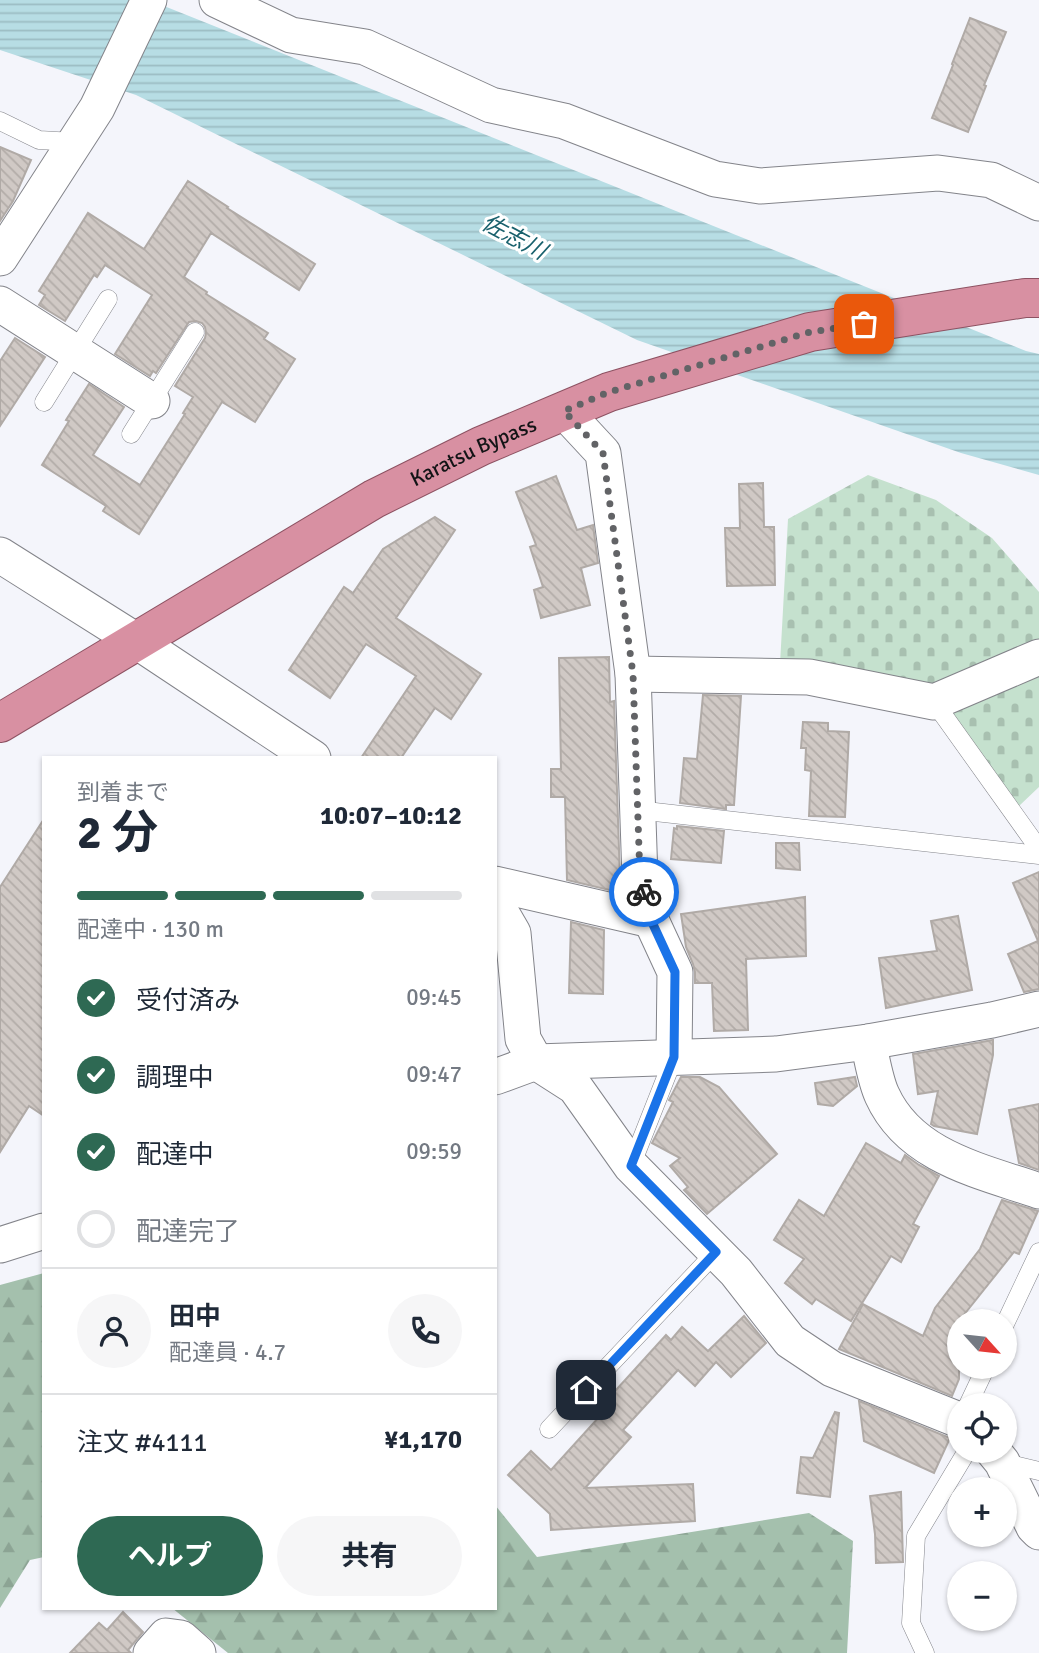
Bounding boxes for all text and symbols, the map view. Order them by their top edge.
water label: 佐志川 [477,208,554,267]
pin [834,294,894,354]
icon: bag [845,305,883,343]
street label: Karatsu Bypass [406,411,540,492]
text: 到着まで [77,778,169,807]
text: 10:07–10:12 [320,800,462,832]
text: 2 分 [77,805,158,861]
courier [609,857,679,927]
icon: bike [625,873,663,911]
text: 配達中 · 130 m [77,915,224,944]
icon: check [77,979,115,1017]
text: 09:45 [406,983,462,1012]
text: 受付済み [136,985,240,1017]
icon: check [77,1056,115,1094]
text: 09:47 [406,1060,462,1089]
text: 調理中 [136,1062,214,1094]
icon: check [77,1133,115,1171]
text: 09:59 [406,1137,462,1166]
text: 配達中 [136,1139,214,1171]
text: 配達完了 [136,1216,240,1248]
button: person [77,1294,151,1368]
button: phone [388,1294,462,1368]
text: 田中 [169,1301,221,1333]
north arrow [947,1309,1017,1379]
map controls [947,1309,1017,1631]
text: 配達員 · 4.7 [169,1338,286,1367]
pin [556,1360,616,1420]
icon: home [567,1371,605,1409]
button: locate [947,1393,1017,1463]
text: ¥1,170 [384,1424,462,1456]
text: 注文 #4111 [77,1427,208,1459]
button: + [947,1477,1017,1547]
button: ヘルプ [77,1516,263,1596]
button: 共有 [277,1516,462,1596]
button: − [947,1561,1017,1631]

